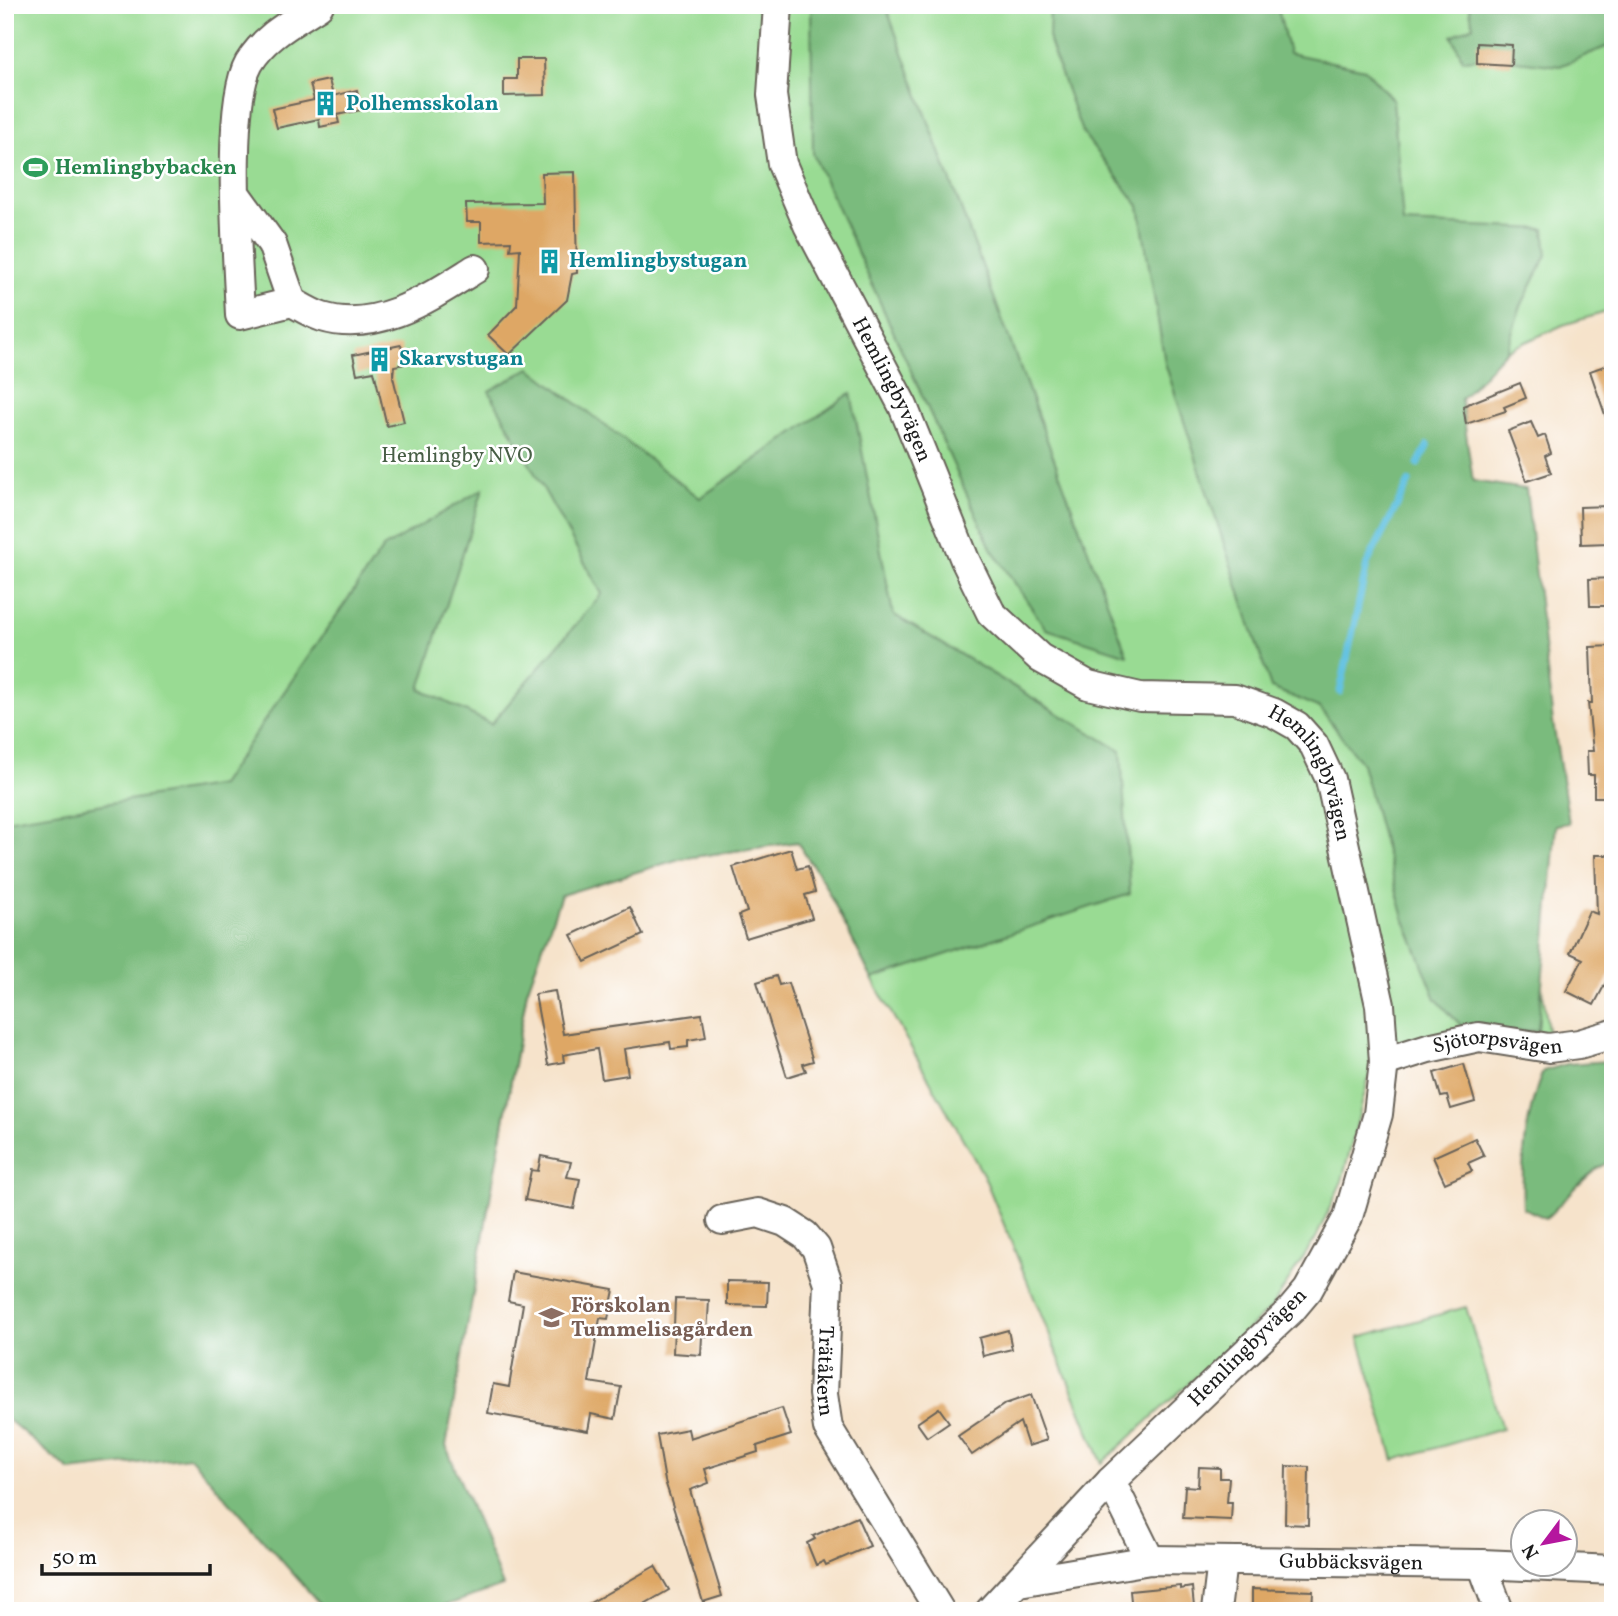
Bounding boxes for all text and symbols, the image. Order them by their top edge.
building icon: Polhemsskolan [312,90,340,118]
place label: Polhemsskolan [346,90,499,119]
sports icon: Hemlingbybacken [21,154,49,182]
place label: Hemlingbybacken [55,154,237,183]
building icon: Hemlingbystugan [535,247,563,275]
place label: Hemlingbystugan [569,247,748,276]
street label: Hemlingbyvägen [844,312,939,466]
building icon: Skarvstugan [365,345,393,373]
place label: Skarvstugan [399,345,524,374]
park label: Hemlingby NVO [381,442,533,471]
street label: Hemlingbyvägen [1263,698,1358,844]
street label: Sjötorpsvägen [1430,1023,1564,1062]
street label: Hemlingbyvägen [1182,1282,1314,1414]
place label: Förskolan Tummelisagården [571,1292,753,1345]
school or university icon: Förskolan Tummelisagården [537,1304,565,1332]
street label: Trätåkern [808,1325,841,1418]
north arrow [1510,1508,1580,1578]
scale bar [42,1532,210,1576]
text: N [1516,1538,1546,1564]
text: 50 m [52,1544,97,1573]
street label: Gubbäcksvägen [1279,1547,1423,1578]

